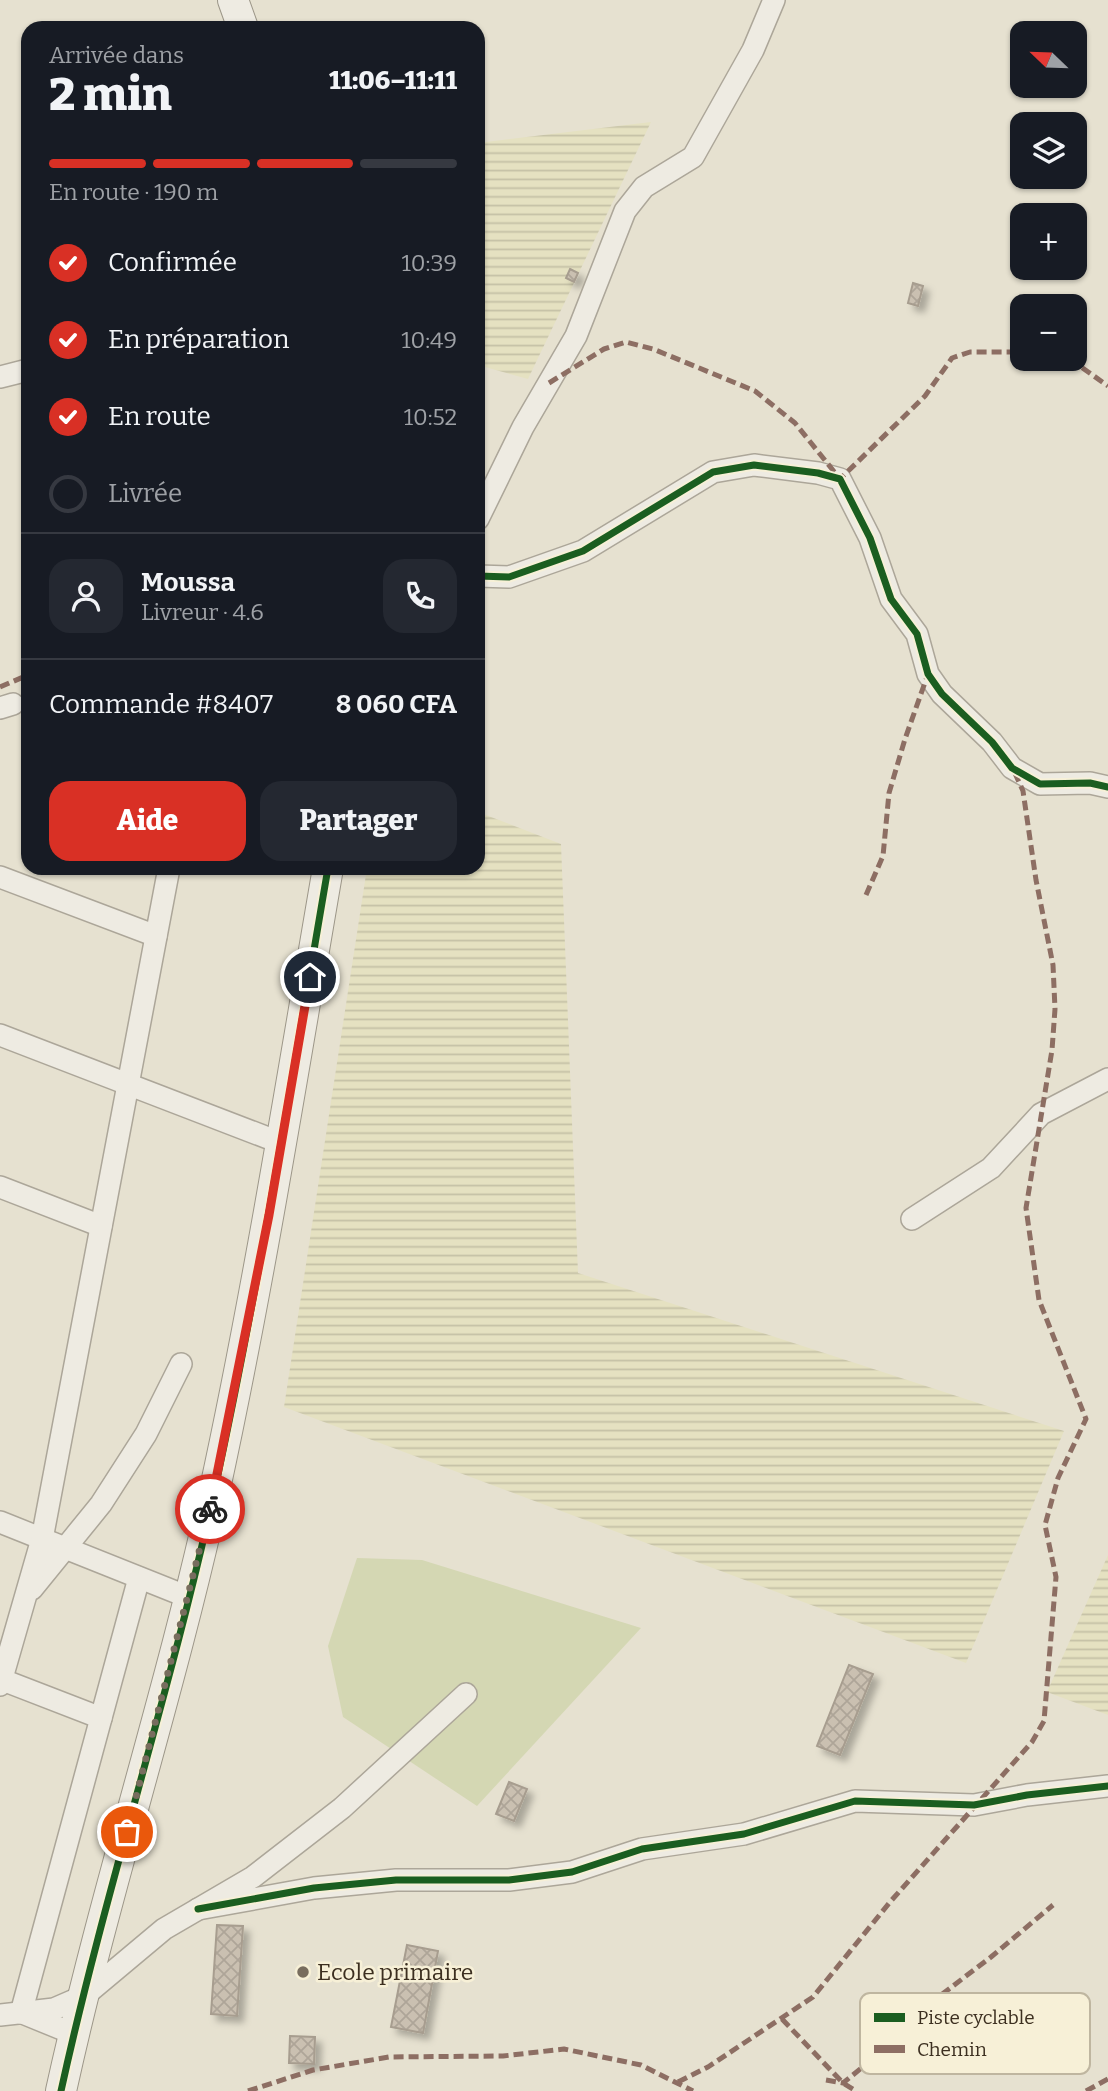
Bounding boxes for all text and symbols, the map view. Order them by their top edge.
north arrow [1010,21,1087,98]
map controls [1010,21,1087,371]
text: Arrivée dans [49,41,184,69]
text: 11:06–11:11 [329,65,457,96]
text: 2 min [49,67,172,122]
button: layers [1010,112,1087,189]
text: En route · 190 m [49,178,218,206]
button: + [1010,203,1087,280]
icon: check [49,244,87,282]
text: Confirmée [108,247,237,278]
text: 10:39 [401,249,457,277]
button: − [1010,294,1087,371]
icon: check [49,321,87,359]
text: En préparation [108,324,289,355]
text: 10:49 [401,326,457,354]
icon: check [49,398,87,436]
text: En route [108,401,211,432]
text: 10:52 [404,403,457,431]
text: Livrée [108,478,182,509]
button: person [49,559,123,633]
button: phone [383,559,457,633]
text: Moussa [141,567,235,598]
text: Livreur · 4.6 [141,598,264,626]
text: Commande #8407 [49,689,273,720]
text: 8 060 CFA [336,689,457,720]
button: Aide [49,781,246,861]
button: Partager [260,781,457,861]
pin [280,947,340,1007]
icon: home [291,958,329,996]
courier [175,1474,245,1544]
icon: bike [191,1490,229,1528]
pin [97,1802,157,1862]
icon: bag [108,1813,146,1851]
place label: Ecole primaire [317,1958,473,1986]
marker: Ecole primaire [295,1964,311,1980]
legend [860,1993,1090,2074]
text: Piste cyclable [917,2006,1035,2029]
text: Chemin [917,2038,987,2061]

